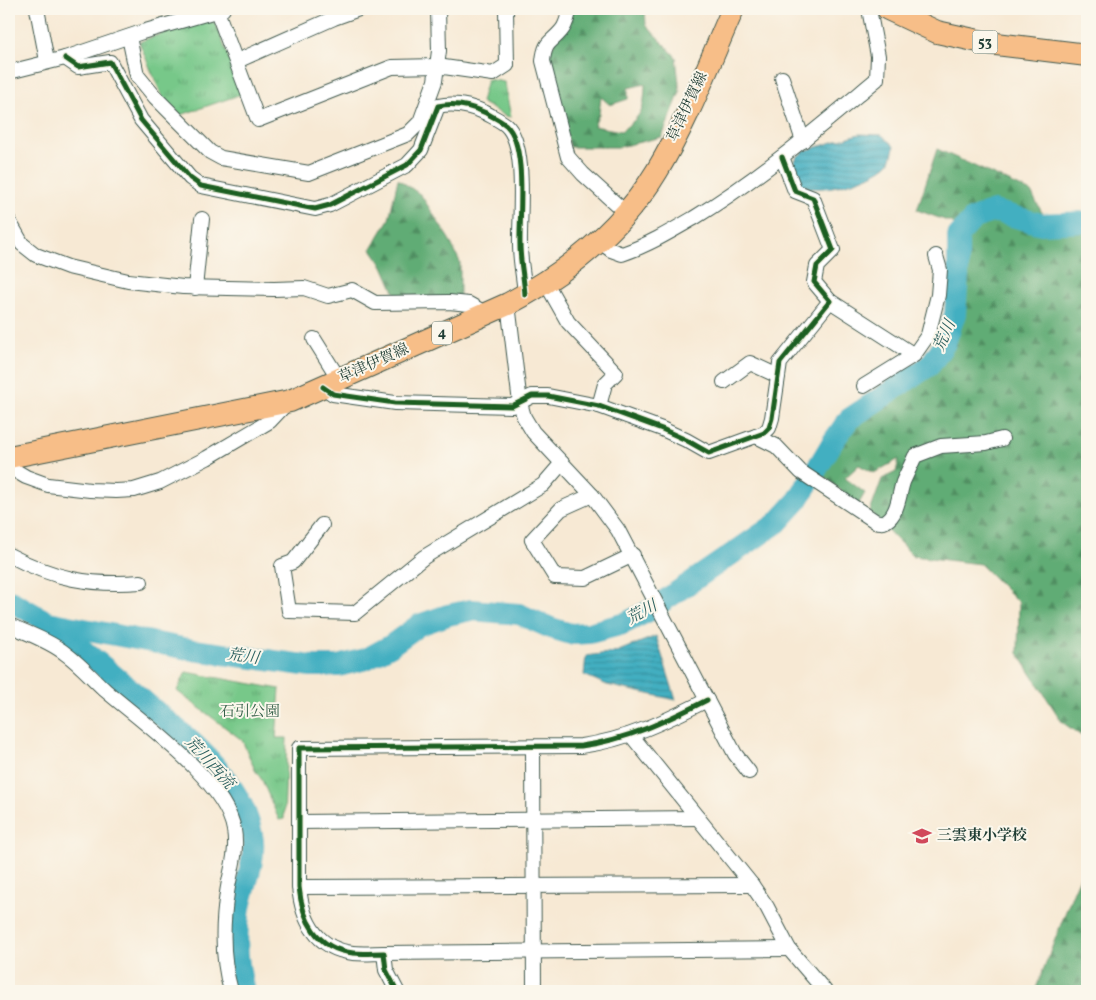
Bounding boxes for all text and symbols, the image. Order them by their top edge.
road number: 53 [972,31,998,54]
street label: 草津伊賀線 [663,69,713,145]
water label: 荒川 [928,315,962,355]
road number: 4 [432,322,452,344]
street label: 草津伊賀線 [335,339,413,389]
water label: 荒川 [623,595,663,630]
water label: 荒川 [226,644,262,670]
park label: 石引公園 [220,702,280,723]
water label: 荒川西流 [179,732,241,796]
school or university icon: 三雲東小学校 [911,825,933,847]
place label: 三雲東小学校 [937,826,1027,847]

